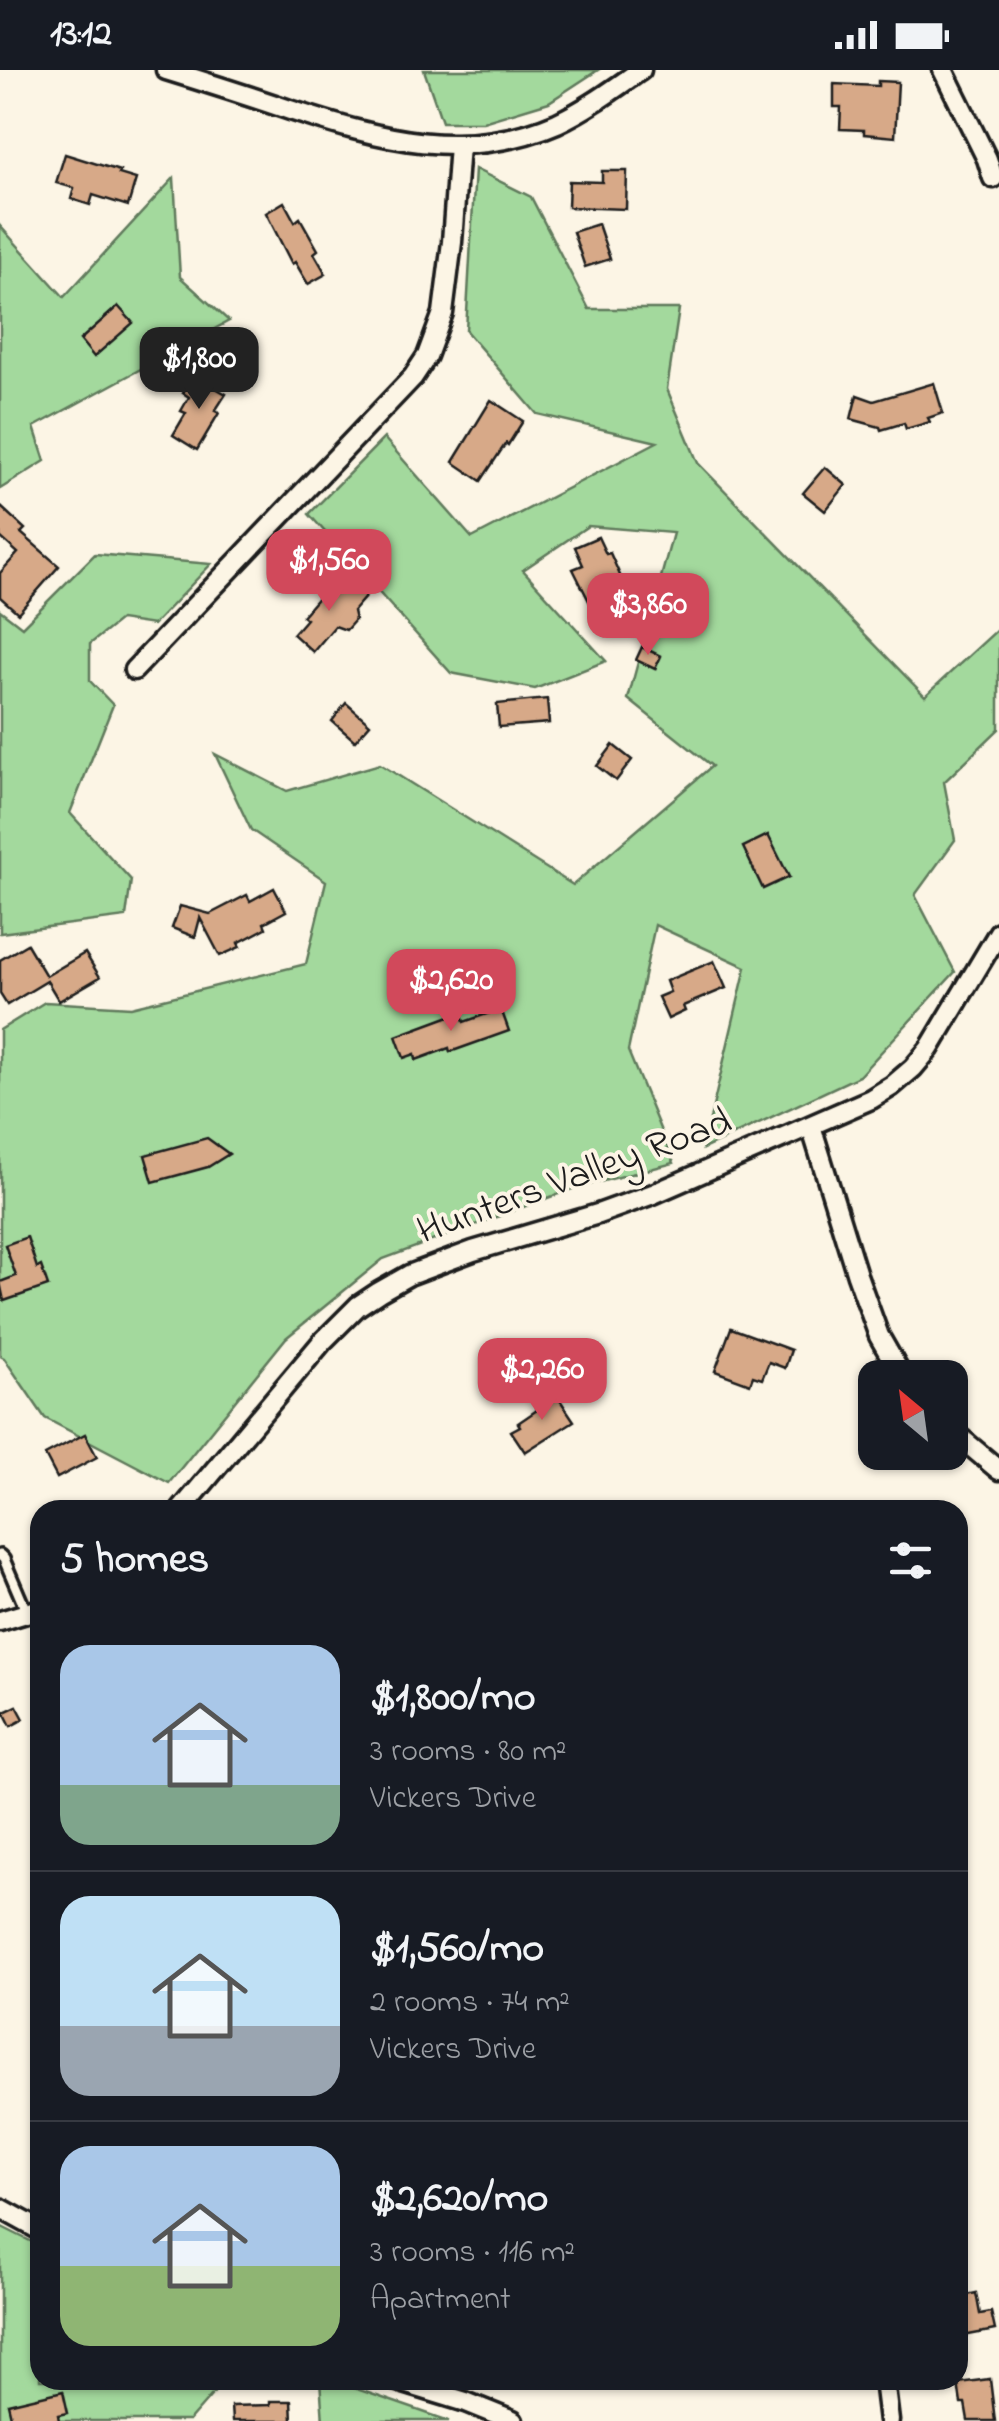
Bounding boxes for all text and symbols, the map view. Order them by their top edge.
text: 13:12 [50,7,112,63]
pin: $1,800 [118,327,280,412]
text: $1,800 [162,336,236,383]
pin: $1,560 [248,529,410,614]
text: $1,560 [288,538,370,585]
pin: $3,860 [567,573,729,658]
text: $3,860 [609,582,687,629]
pin: $2,620 [370,949,532,1034]
text: $2,620 [409,958,493,1005]
street label: Hunters Valley Road [409,1094,741,1262]
pin: $2,260 [461,1338,623,1423]
text: $2,260 [500,1347,584,1394]
north arrow [858,1360,968,1470]
map controls [858,1360,968,1470]
text: 5 homes [60,1530,209,1591]
icon: filters [883,1533,938,1588]
text: $1,800/mo [370,1668,535,1729]
icon: home [140,1685,260,1805]
text: 3 rooms · 80 m² [370,1729,567,1776]
text: Vickers Drive [370,1776,536,1823]
text: $1,560/mo [370,1919,544,1980]
icon: home [140,1936,260,2056]
text: 2 rooms · 74 m² [370,1980,570,2027]
text: Vickers Drive [370,2027,536,2074]
text: $2,620/mo [370,2169,548,2230]
icon: home [140,2186,260,2306]
text: 3 rooms · 116 m² [370,2230,575,2277]
text: Apartment [370,2277,511,2324]

